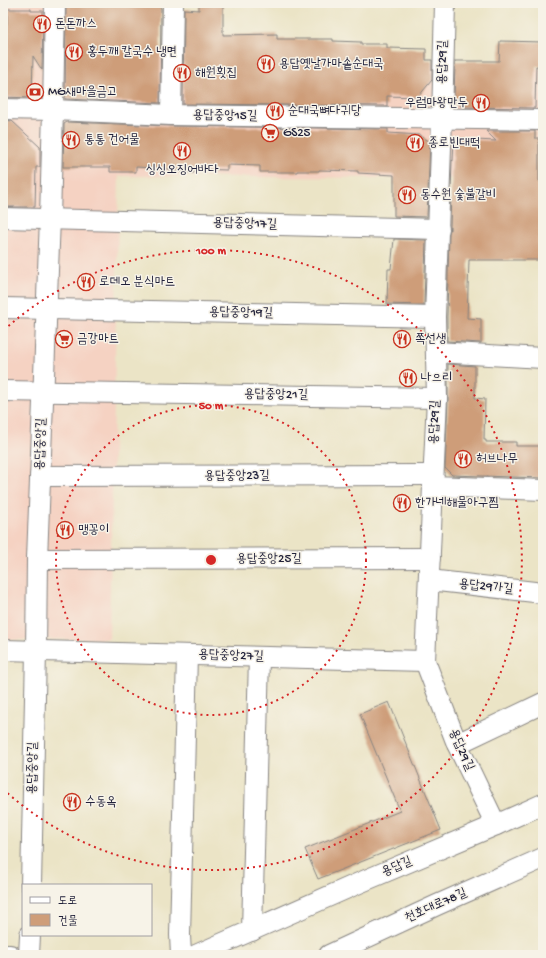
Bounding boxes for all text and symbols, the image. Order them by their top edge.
restaurant icon: 돈돈까스 [32,14,52,34]
place label: 돈돈까스 [55,17,97,32]
street label: 용답29길 [435,40,451,84]
restaurant icon: 홍두깨 칼국수 냉면 [64,42,84,62]
place label: 홍두깨 칼국수 냉면 [87,44,177,60]
restaurant icon: 용답옛날가마솥순대국 [256,54,276,74]
place label: 용답옛날가마솥순대국 [279,56,384,72]
restaurant icon: 해원횟집 [172,63,192,83]
place label: 해원횟집 [195,65,237,81]
bank icon: MG새마을금고 [25,82,45,102]
place label: MG새마을금고 [48,85,118,100]
restaurant icon: 우럼마왕만두 [471,93,491,113]
place label: 우럼마왕만두 [405,96,468,111]
restaurant icon: 순대국뼈다귀당 [265,101,285,121]
place label: 순대국뼈다귀당 [288,103,362,119]
street label: 용답중앙15길 [193,108,257,124]
supermarket icon: GS25 [260,123,280,143]
place label: GS25 [283,126,311,141]
restaurant icon: 통통 건어물 [61,130,81,150]
place label: 통통 건어물 [84,133,139,148]
restaurant icon: 종로빈대떡 [405,133,425,153]
place label: 종로빈대떡 [428,136,480,151]
restaurant icon: 싱싱오징어바다 [172,141,192,161]
place label: 싱싱오징어바다 [145,163,219,178]
restaurant icon: 동수원 숯불갈비 [397,185,417,205]
place label: 동수원 숯불갈비 [420,187,496,203]
street label: 용답중앙17길 [213,215,277,233]
text: 100 m [195,245,226,259]
restaurant icon: 로데오 분식마트 [76,272,96,292]
place label: 로데오 분식마트 [99,275,175,290]
street label: 용답중앙19길 [209,305,273,321]
supermarket icon: 금강마트 [54,329,74,349]
restaurant icon: 쪽선생 [392,329,412,349]
place label: 금강마트 [77,332,119,347]
place label: 쪽선생 [415,332,446,347]
restaurant icon: 나으리 [398,368,418,388]
place label: 나으리 [421,371,452,386]
street label: 용답중앙21길 [244,387,308,403]
text: 50 m [199,400,224,414]
street label: 용답29길 [427,400,443,444]
street label: 용답중앙길 [33,418,49,470]
restaurant icon: 허브나무 [453,449,473,469]
place label: 허브나무 [476,452,518,467]
street label: 용답중앙23길 [204,469,270,484]
restaurant icon: 한가네해물아구찜 [392,493,412,513]
place label: 한가네해물아구찜 [415,496,499,511]
restaurant icon: 맹꽁이 [55,520,75,540]
place label: 맹꽁이 [78,523,109,538]
street label: 용답중앙25길 [236,552,302,567]
centre of rings [204,553,218,567]
street label: 용답29가길 [458,577,514,597]
street label: 용답중앙27길 [198,647,264,665]
street label: 용답29길 [445,727,477,773]
street label: 용답중앙길 [25,742,41,794]
restaurant icon: 수동옥 [62,792,82,812]
place label: 수동옥 [85,795,116,810]
street label: 용답길 [380,854,414,880]
legend [22,884,152,936]
street label: 천호대로78길 [403,886,469,926]
text: 도로 [58,895,77,909]
text: 건물 [58,915,78,929]

